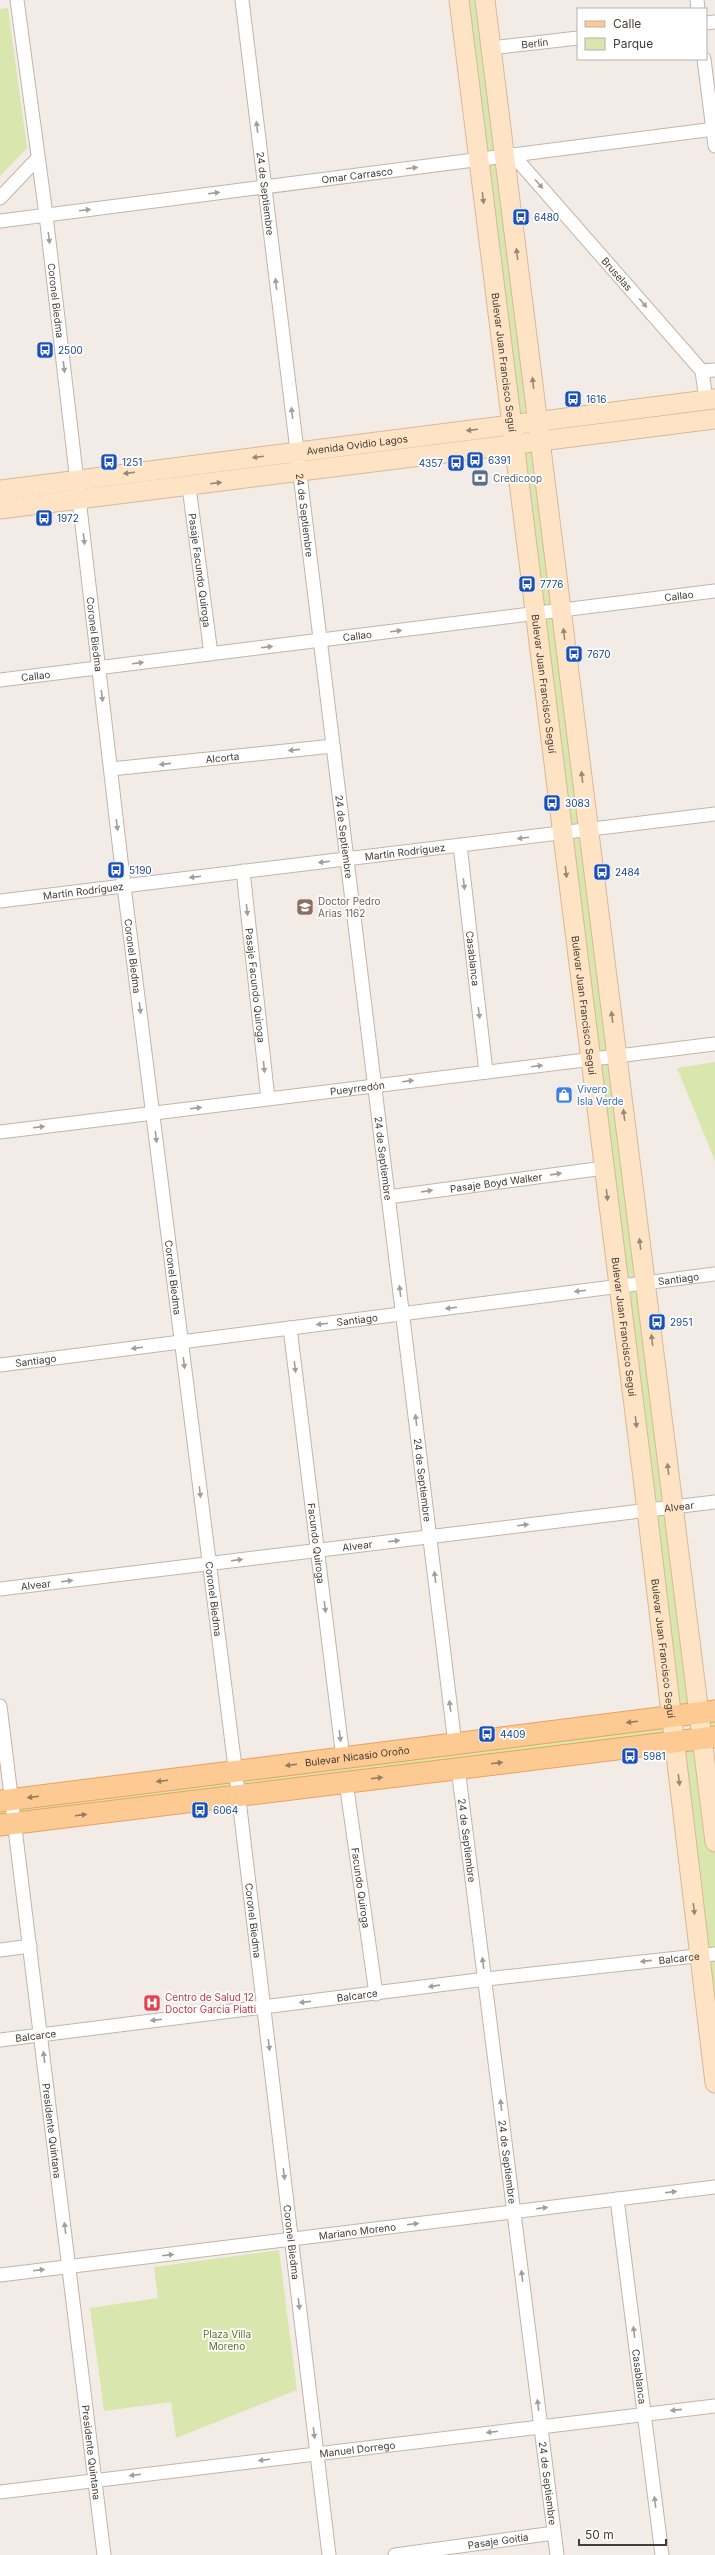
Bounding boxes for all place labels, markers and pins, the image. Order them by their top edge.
bus stop icon: 6480 [511,207,531,227]
place label: 6480 [534,211,559,223]
bus stop icon: 2500 [35,340,55,360]
place label: 2500 [58,344,83,356]
bus stop icon: 1616 [563,389,583,409]
place label: 1616 [586,393,607,405]
bus stop icon: 6391 [465,450,485,470]
bus stop icon: 1251 [99,452,119,472]
bus stop icon: 4357 [446,453,466,473]
place label: 6391 [488,454,511,466]
place label: 1251 [122,456,142,468]
place label: 4357 [419,457,443,469]
bank icon: Credicoop [470,468,490,488]
place label: Credicoop [493,472,542,484]
bus stop icon: 1972 [34,508,54,528]
place label: 1972 [57,512,79,524]
bus stop icon: 7776 [517,574,537,594]
place label: 7776 [540,578,563,590]
bus stop icon: 7670 [564,644,584,664]
place label: 7670 [587,648,611,660]
bus stop icon: 3083 [542,793,562,813]
place label: 3083 [565,797,590,809]
bus stop icon: 5190 [106,860,126,880]
bus stop icon: 2484 [592,862,612,882]
place label: 5190 [129,864,152,876]
place label: 2484 [615,866,640,878]
place label: Doctor Pedro Arias 1162 [318,895,381,919]
school or university icon: Doctor Pedro Arias 1162 [295,897,315,917]
place label: Vivero Isla Verde [577,1083,624,1107]
shop icon: Vivero Isla Verde [554,1085,574,1105]
bus stop icon: 2951 [647,1312,667,1332]
place label: 2951 [670,1316,692,1328]
bus stop icon: 4409 [477,1724,497,1744]
place label: 4409 [500,1728,525,1740]
bus stop icon: 5981 [620,1746,640,1766]
place label: 5981 [643,1750,666,1762]
bus stop icon: 6064 [190,1800,210,1820]
place label: 6064 [213,1804,238,1816]
place label: Centro de Salud 12 Doctor García Piatti [165,1991,256,2015]
hospital icon: Centro de Salud 12 Doctor García Piatti [142,1993,162,2013]

